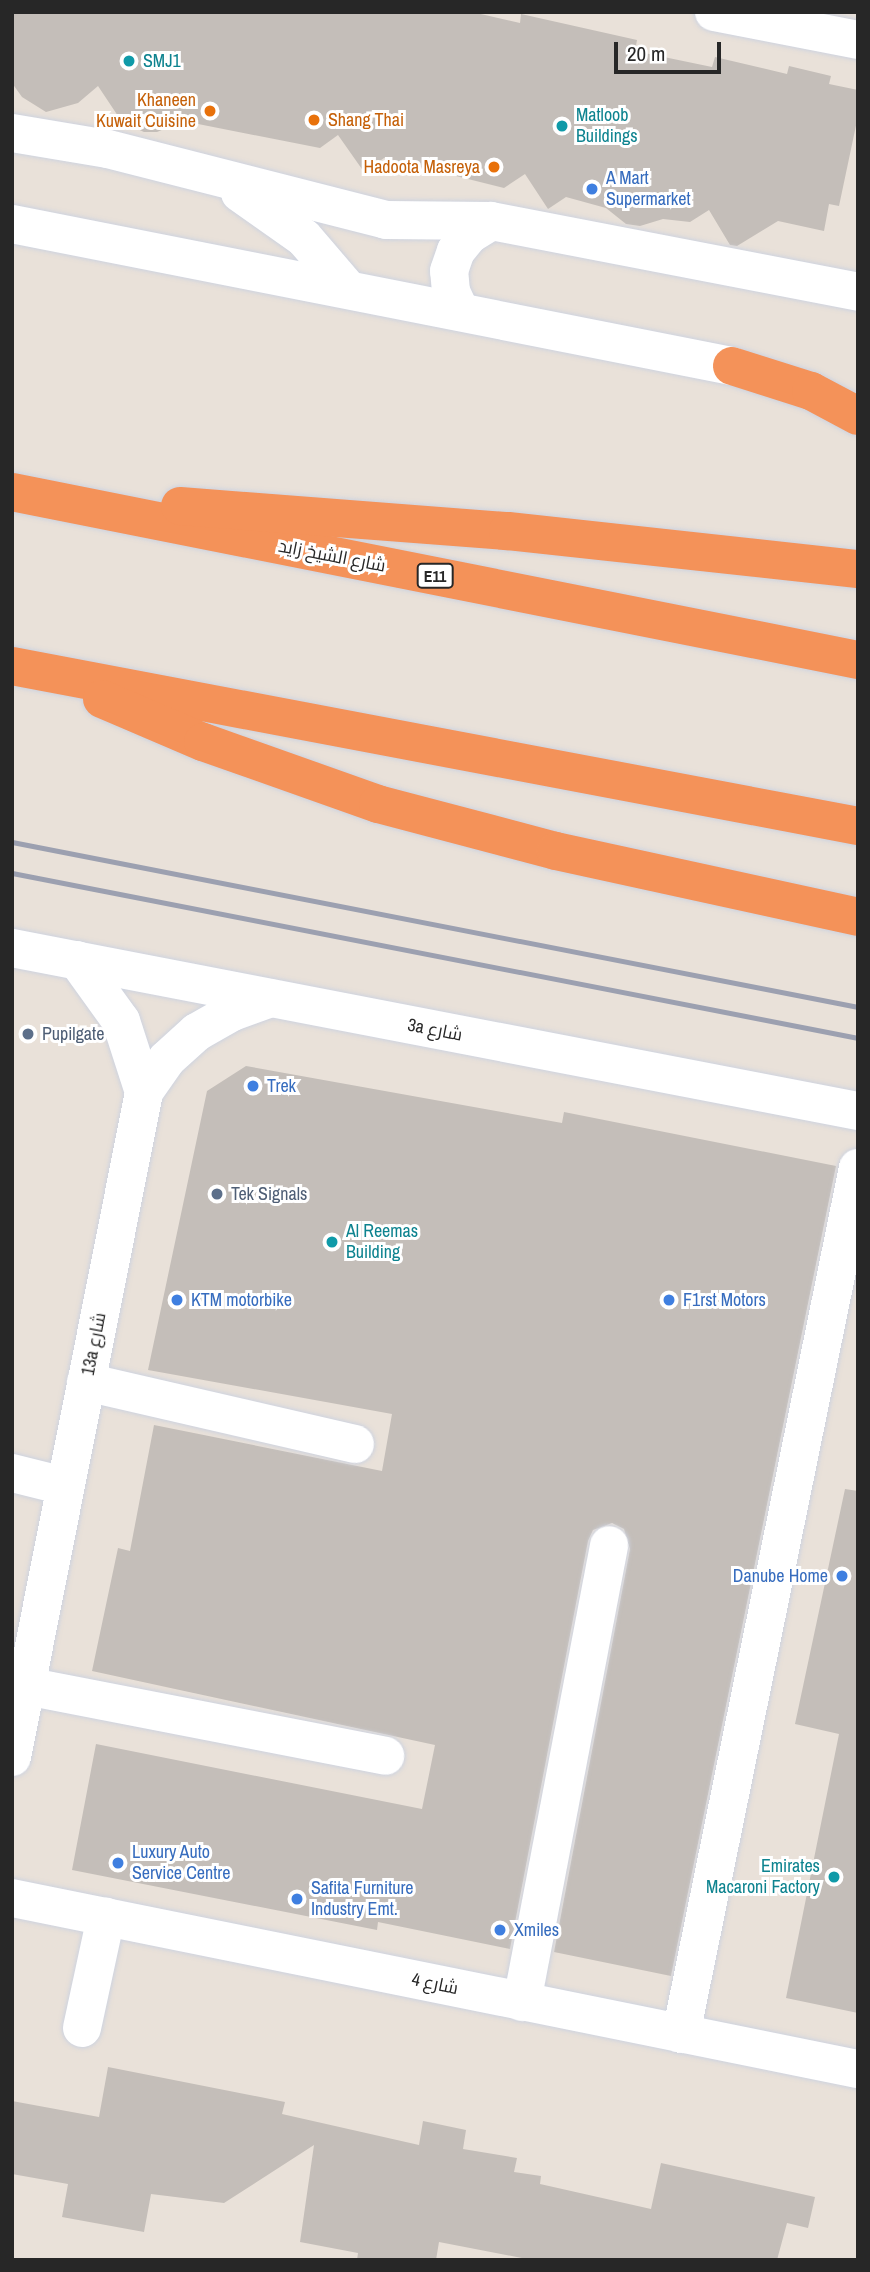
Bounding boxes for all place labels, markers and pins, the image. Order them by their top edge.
place label: SMJ1 [143,50,181,72]
marker: SMJ1 [121,53,137,69]
place label: Khaneen Kuwait Cuisine [96,90,196,132]
marker: Khaneen Kuwait Cuisine [202,103,218,119]
place label: Matloob Buildings [576,105,638,148]
place label: Shang Thai [328,109,404,131]
marker: Shang Thai [306,112,322,128]
marker: Matloob Buildings [554,118,570,134]
place label: Hadoota Masreya [364,156,480,178]
marker: Hadoota Masreya [486,159,502,175]
place label: A Mart Supermarket [606,168,690,210]
marker: A Mart Supermarket [584,181,600,197]
place label: Pupilgate [42,1023,104,1045]
marker: Pupilgate [20,1026,36,1042]
place label: Trek [267,1075,296,1097]
marker: Trek [245,1078,261,1094]
place label: Tek Signals [231,1183,307,1205]
marker: Tek Signals [209,1186,225,1202]
place label: Al Reemas Building [346,1221,418,1264]
marker: Al Reemas Building [324,1234,340,1250]
place label: KTM motorbike [191,1289,292,1311]
place label: F1rst Motors [683,1289,766,1311]
marker: KTM motorbike [169,1292,185,1308]
marker: F1rst Motors [661,1292,677,1308]
place label: Danube Home [733,1565,828,1587]
marker: Danube Home [834,1568,850,1584]
place label: Luxury Auto Service Centre [132,1842,230,1884]
marker: Luxury Auto Service Centre [110,1855,126,1871]
place label: Emirates Macaroni Factory [706,1856,820,1898]
marker: Emirates Macaroni Factory [826,1869,842,1885]
place label: Safita Furniture Industry Emt. [311,1878,414,1920]
marker: Safita Furniture Industry Emt. [289,1891,305,1907]
place label: Xmiles [514,1919,559,1941]
marker: Xmiles [492,1922,508,1938]

